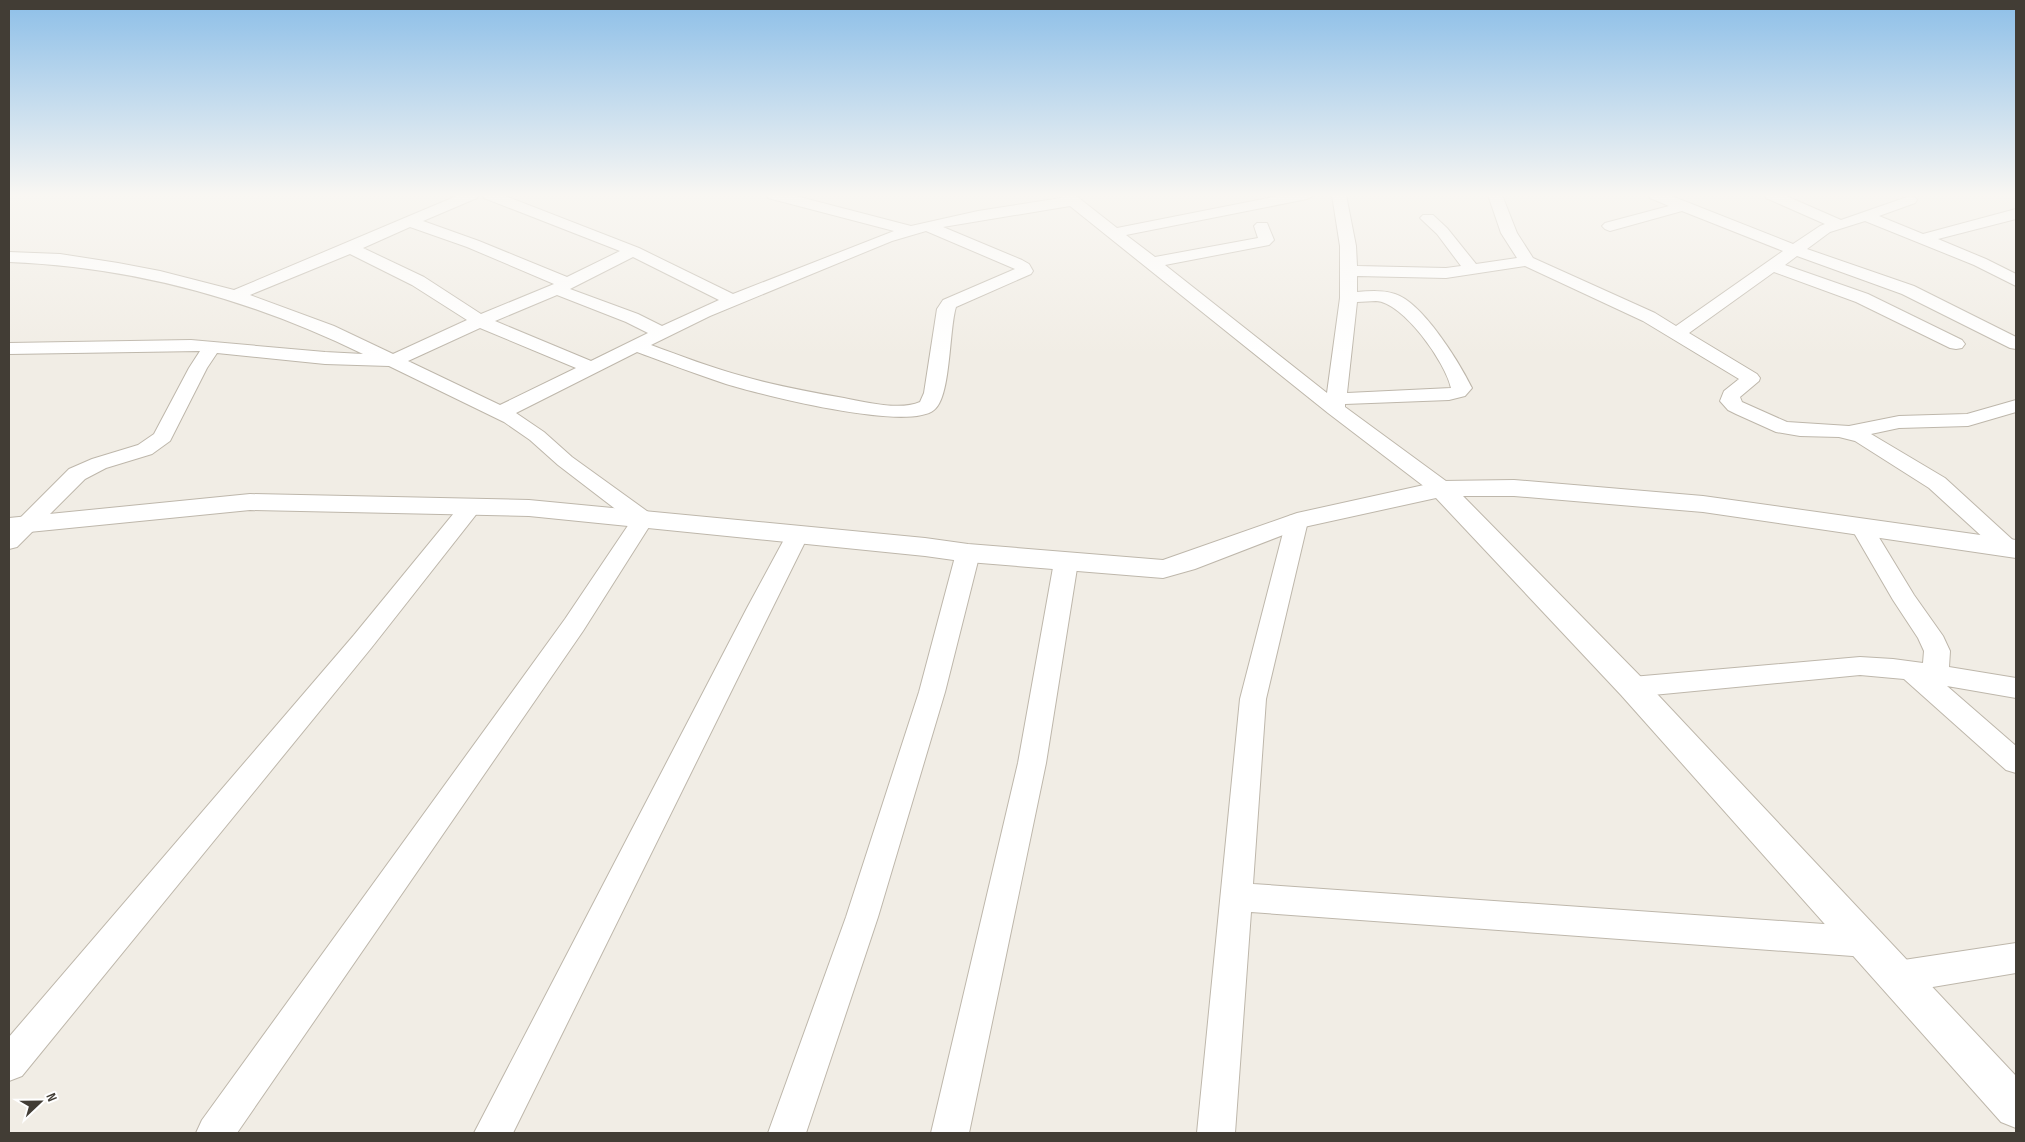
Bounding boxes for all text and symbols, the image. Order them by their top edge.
north arrow [15,1077,65,1127]
text: N [42,1091,61,1104]

